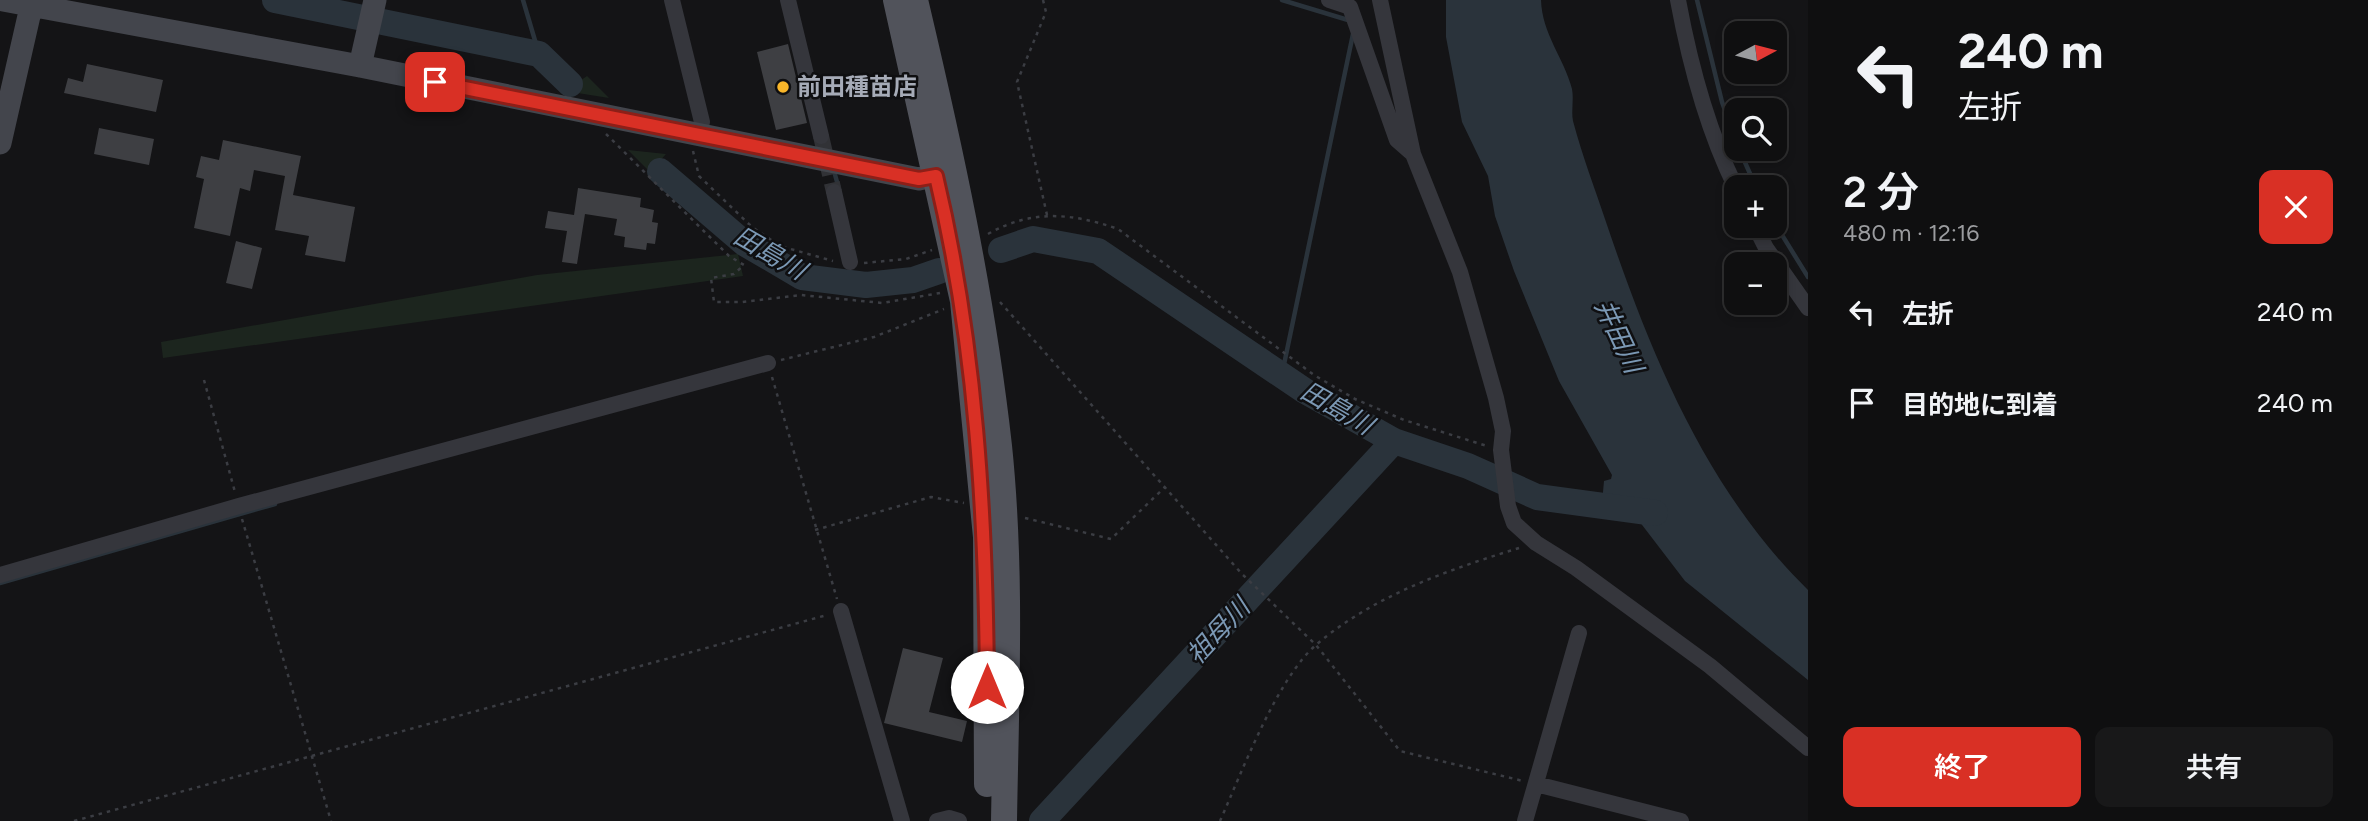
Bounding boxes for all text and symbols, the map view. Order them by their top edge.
north arrow [1724,21,1787,84]
map controls [1724,21,1787,315]
text: 240 m [1958,21,2104,80]
icon: left [1843,28,1934,119]
pin [405,52,465,112]
icon: arrive [416,63,454,101]
place label: 前田種苗店 [797,72,917,101]
marker: 前田種苗店 [775,79,791,95]
text: 左折 [1958,88,2022,126]
button: search [1724,98,1787,161]
text: 2 分 [1843,167,1919,218]
button: close [2259,170,2333,244]
button: + [1724,175,1787,238]
text: 480 m · 12:16 [1843,219,1979,247]
water label: 田島川 [728,220,814,288]
button: − [1724,252,1787,315]
icon: left [1843,293,1881,331]
water label: 井田川 [1588,294,1651,381]
text: 240 m [2257,296,2333,328]
text: 左折 [1902,298,1954,330]
water label: 田島川 [1295,375,1381,443]
icon: arrive [1843,384,1881,422]
text: 240 m [2257,387,2333,419]
text: 目的地に到着 [1902,389,2058,421]
water label: 祖母川 [1180,589,1258,670]
position arrow [950,650,1024,724]
button: 終了 [1843,727,2081,807]
button: 共有 [2095,727,2333,807]

